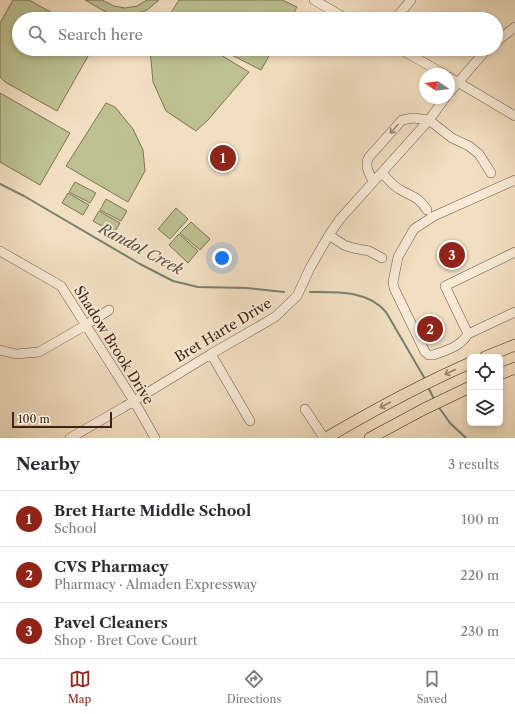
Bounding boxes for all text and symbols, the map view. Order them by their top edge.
search box [12,12,503,56]
icon: search [26,23,48,45]
text: Search here [58,25,143,44]
north arrow [419,68,455,104]
one-way arrow [390,124,399,134]
pin: 1 [210,143,236,173]
water label: Randol Creek [95,218,187,279]
pin: 3 [439,240,465,270]
your location [212,248,232,268]
street label: Shadow Brook Drive [70,282,158,408]
street label: Bret Harte Drive [171,294,275,366]
pin: 2 [417,314,443,344]
map controls [467,354,503,426]
button: locate [467,354,503,390]
one-way arrow [445,369,457,376]
button: layers [467,390,503,426]
one-way arrow [380,401,392,409]
scale bar [12,410,112,429]
text: 100 m [18,412,50,426]
text: Nearby [16,454,80,474]
text: 3 results [448,456,499,472]
text: Bret Harte Middle School [54,501,251,520]
text: 1 [26,511,32,527]
text: 100 m [461,511,499,527]
text: School [54,520,97,536]
text: CVS Pharmacy [54,557,168,576]
text: 2 [25,567,33,583]
text: 220 m [460,567,499,583]
text: Pharmacy · Almaden Expressway [54,576,257,592]
text: Pavel Cleaners [54,613,168,632]
text: 3 [25,623,33,639]
text: 230 m [461,623,499,639]
text: Shop · Bret Cove Court [54,632,197,648]
tab: Map [68,668,91,706]
tab: Directions [227,668,281,706]
tab: Saved [417,668,447,706]

